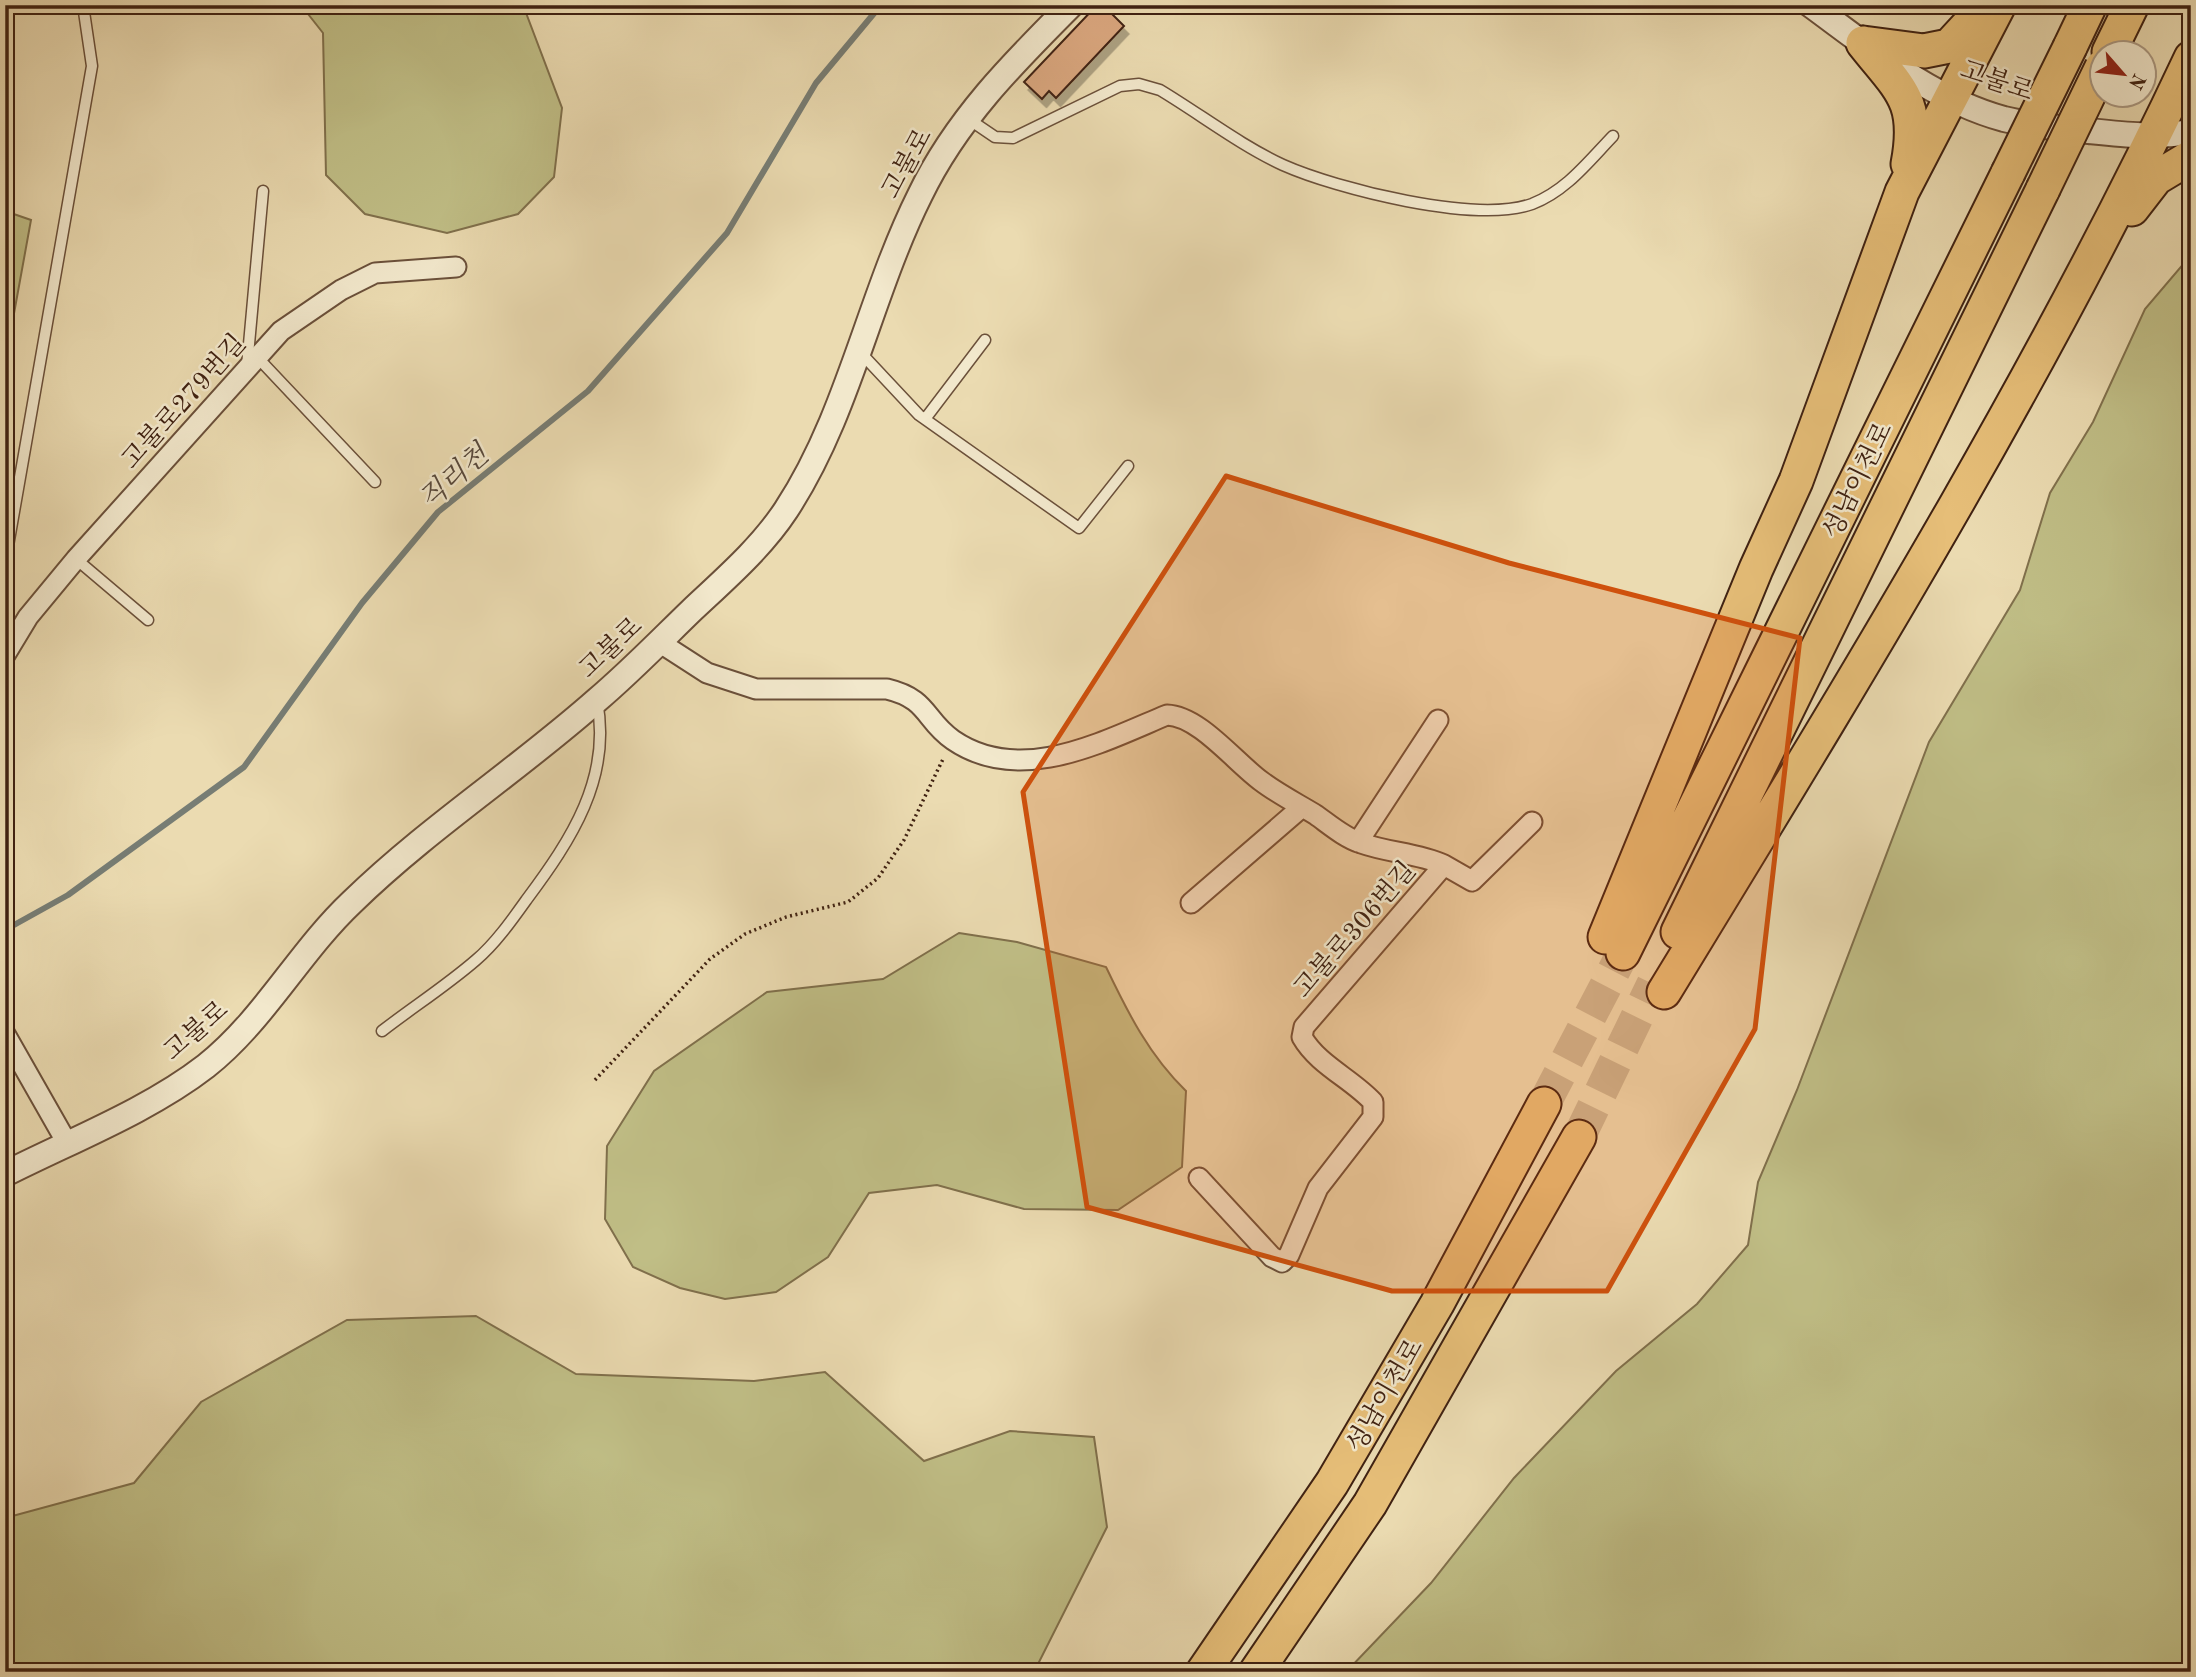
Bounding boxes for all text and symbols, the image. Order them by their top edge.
north arrow [2088,38,2158,108]
street label: 고불로 [1956,54,2037,106]
text: N [2124,70,2148,92]
street label: 고불로 [875,123,937,203]
street label: 고불로279번길 [115,328,251,475]
street label: 성남이천로 [1818,418,1898,543]
water label: 직리천 [413,438,496,515]
street label: 고불로 [573,611,648,684]
street label: 고불로306번길 [1287,855,1421,1003]
street label: 고불로 [157,995,233,1066]
street label: 성남이천로 [1341,1334,1428,1457]

